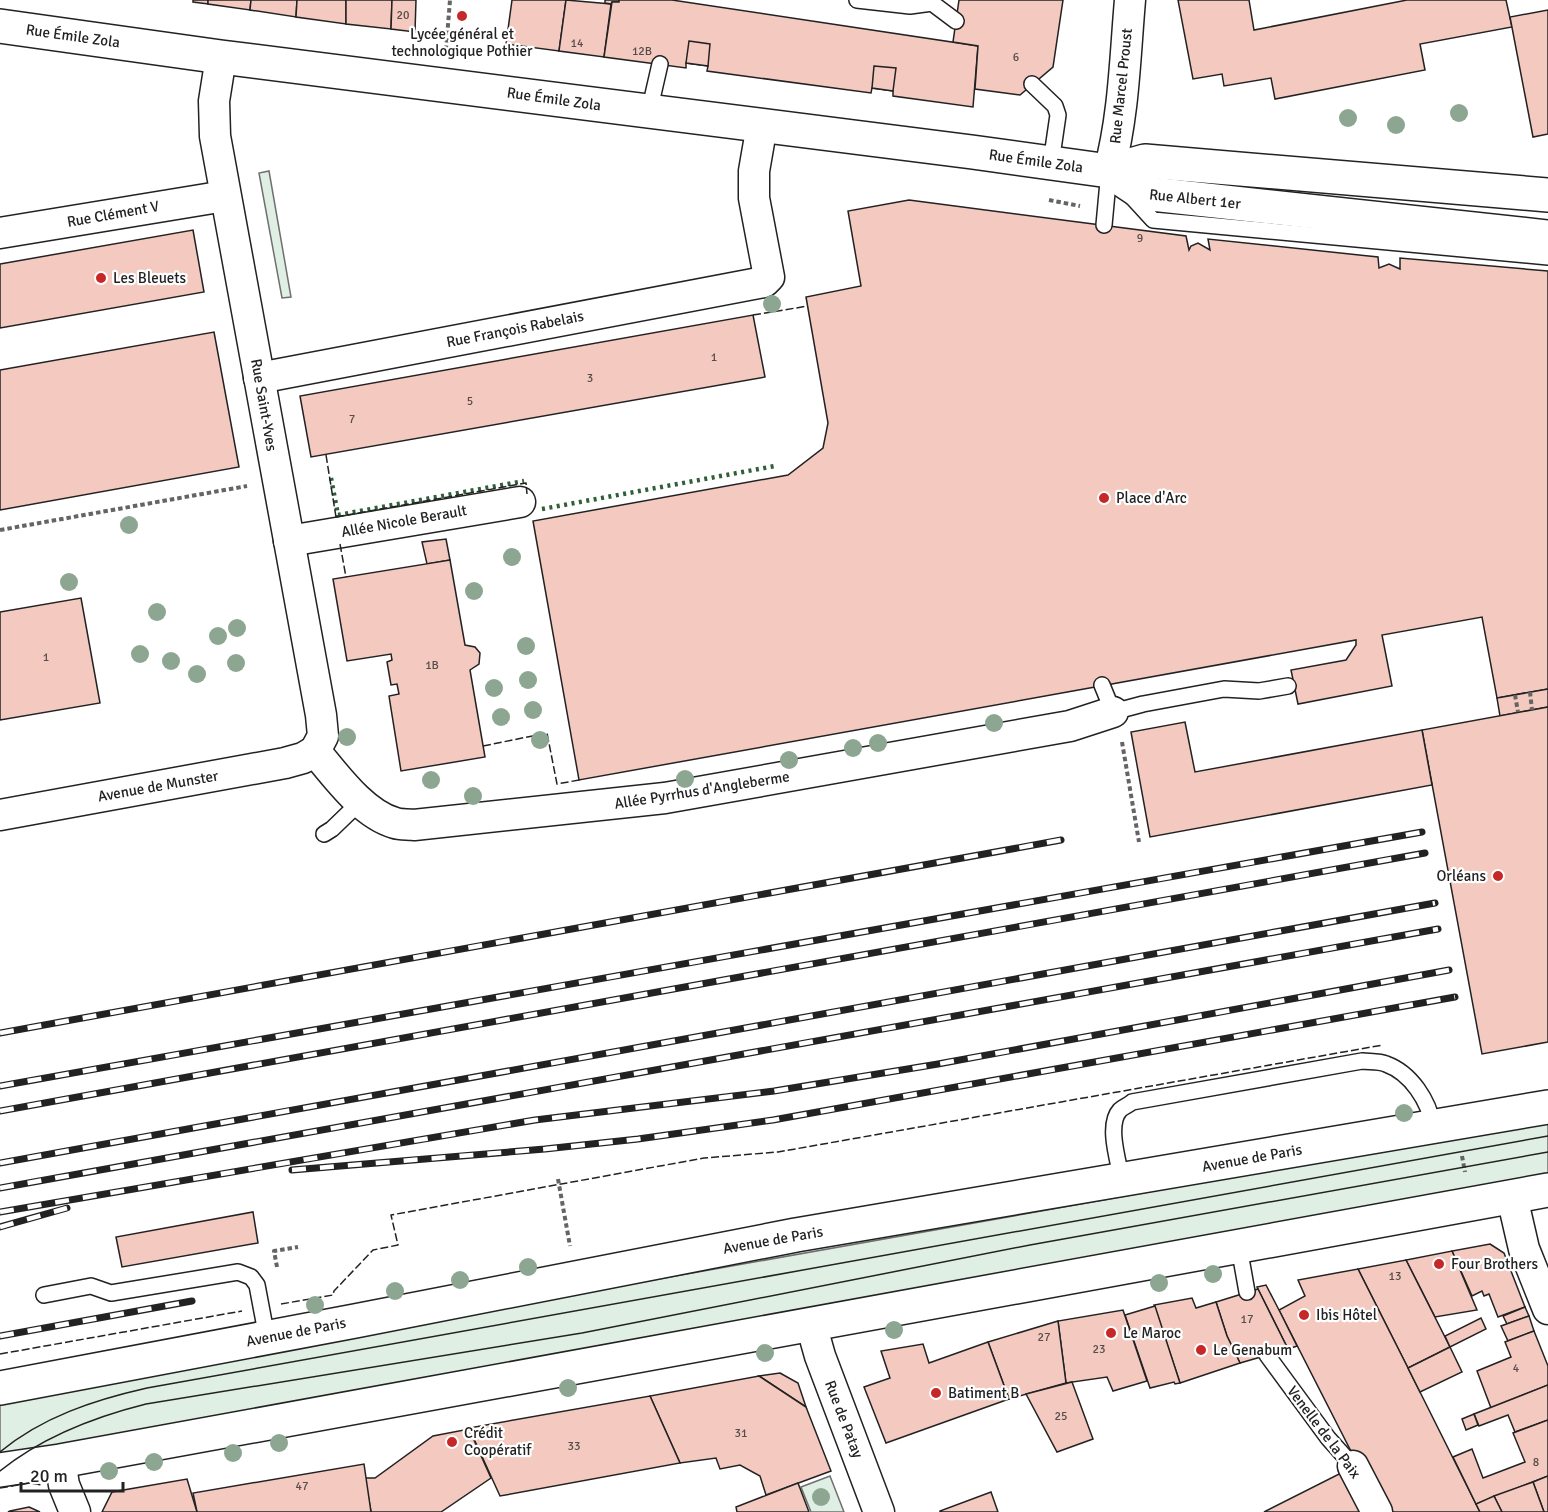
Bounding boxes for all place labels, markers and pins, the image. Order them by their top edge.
marker: Lycée général et technologique Pothier [455,9,469,23]
place label: Lycée général et technologique Pothier [391,25,533,60]
place label: Les Bleuets [113,269,187,287]
marker: Les Bleuets [94,271,108,285]
place label: Place d'Arc [1116,489,1187,507]
marker: Place d'Arc [1097,491,1111,505]
place label: Orléans [1437,867,1486,885]
marker: Orléans [1491,869,1505,883]
place label: Four Brothers [1451,1255,1538,1273]
marker: Four Brothers [1432,1257,1446,1271]
place label: Ibis Hôtel [1316,1306,1377,1324]
marker: Ibis Hôtel [1297,1308,1311,1322]
place label: Le Maroc [1123,1324,1181,1342]
marker: Le Maroc [1104,1326,1118,1340]
place label: Le Genabum [1213,1341,1292,1359]
marker: Le Genabum [1194,1343,1208,1357]
place label: Batiment B [948,1384,1019,1402]
marker: Batiment B [929,1386,943,1400]
place label: Crédit Coopératif [464,1424,532,1459]
marker: Crédit Coopératif [445,1435,459,1449]

